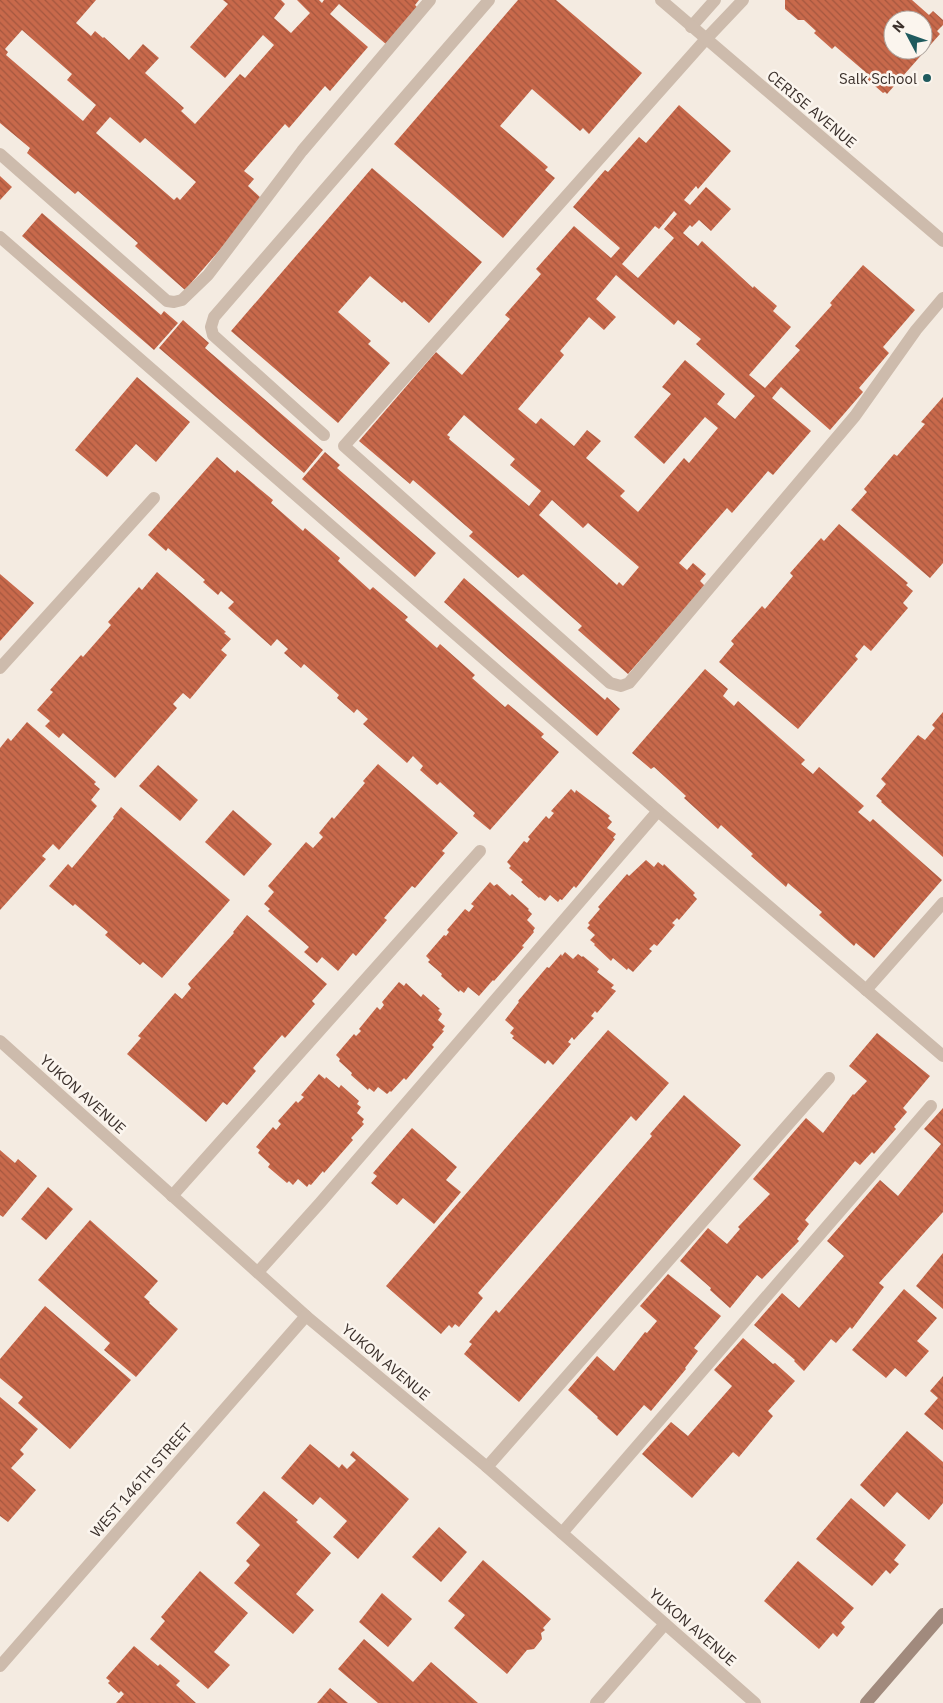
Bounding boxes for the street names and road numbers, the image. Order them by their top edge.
street label: CERISE AVENUE [763,66,861,152]
street label: YUKON AVENUE [36,1050,130,1138]
street label: YUKON AVENUE [338,1320,434,1404]
street label: WEST 146TH STREET [86,1419,196,1541]
street label: YUKON AVENUE [645,1584,741,1670]

